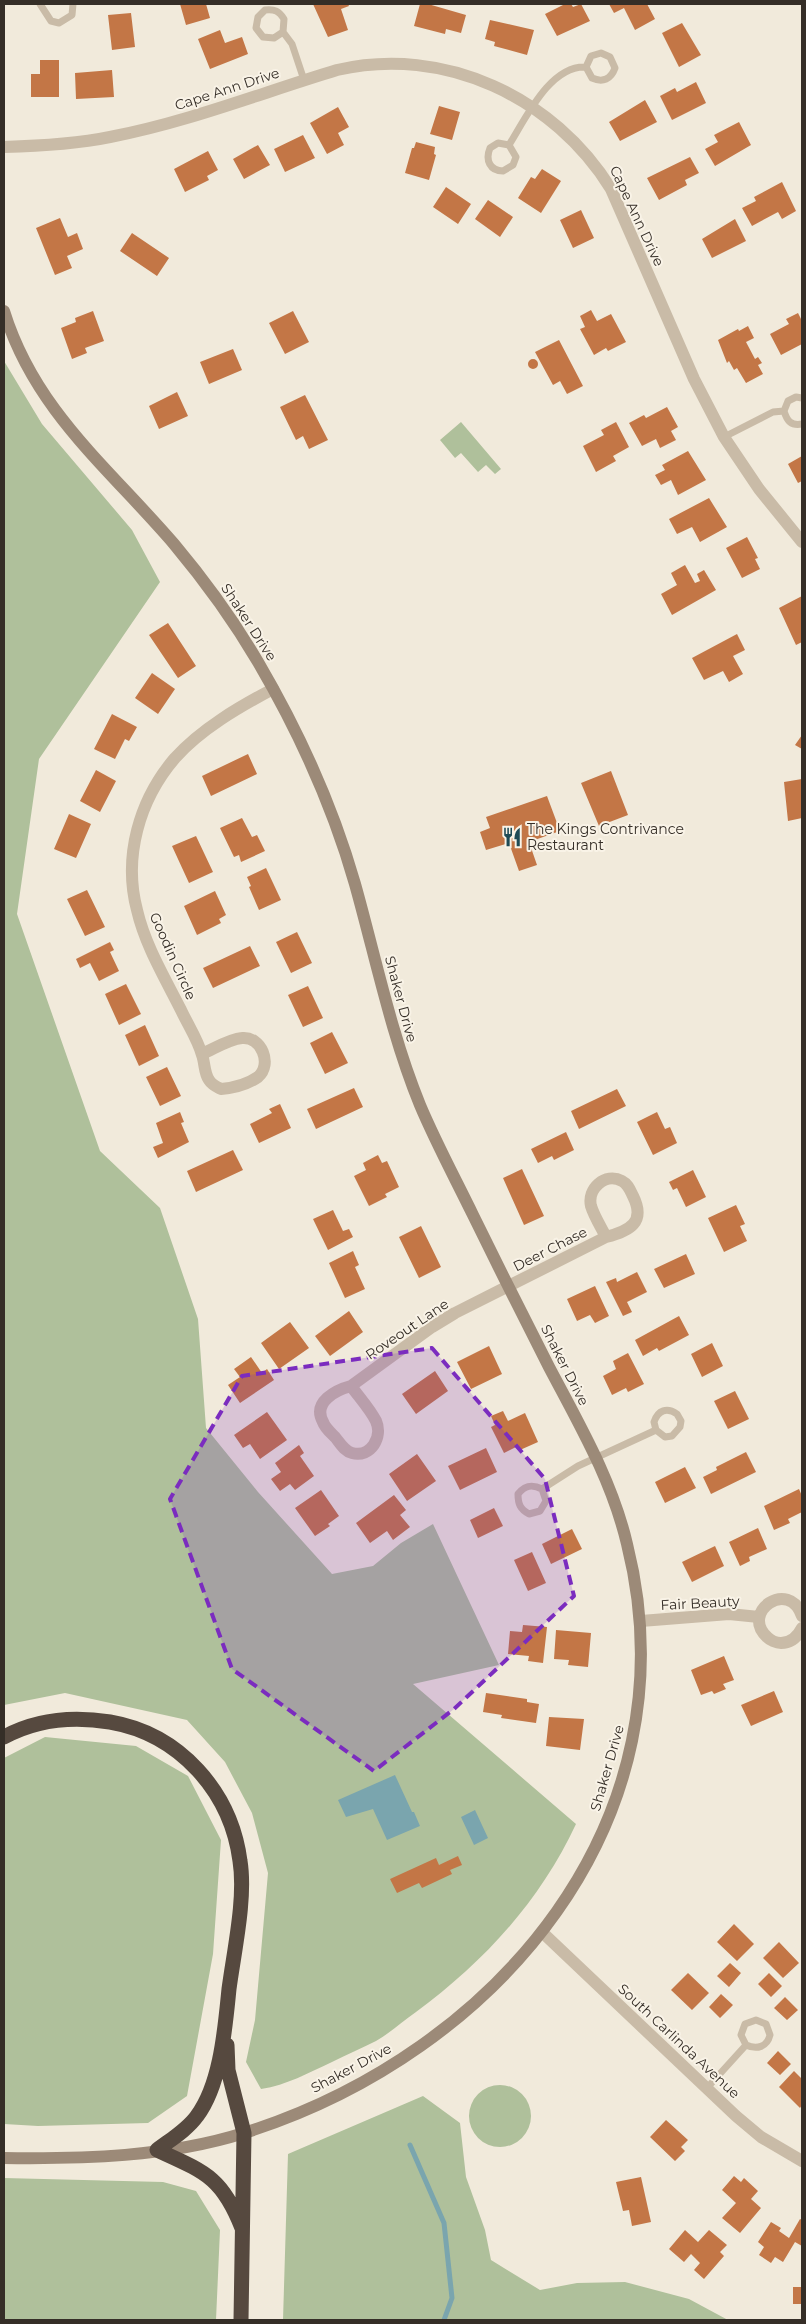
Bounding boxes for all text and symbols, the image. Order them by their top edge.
street label: Cape Ann Drive [172,64,282,114]
street label: Cape Ann Drive [606,163,668,269]
street label: Shaker Drive [217,580,281,664]
place label: The Kings Contrivance Restaurant [527,820,684,854]
restaurant icon: The Kings Contrivance Restaurant [501,826,523,848]
street label: Goodin Circle [146,909,200,1003]
street label: Shaker Drive [381,954,421,1044]
street label: Deer Chase [510,1223,590,1275]
street label: Roveout Lane [362,1295,452,1363]
street label: Shaker Drive [537,1321,593,1409]
street label: Fair Beauty [660,1592,740,1614]
street label: Shaker Drive [586,1723,628,1813]
street label: South Carlinda Avenue [614,1980,744,2102]
street label: Shaker Drive [308,2039,394,2097]

